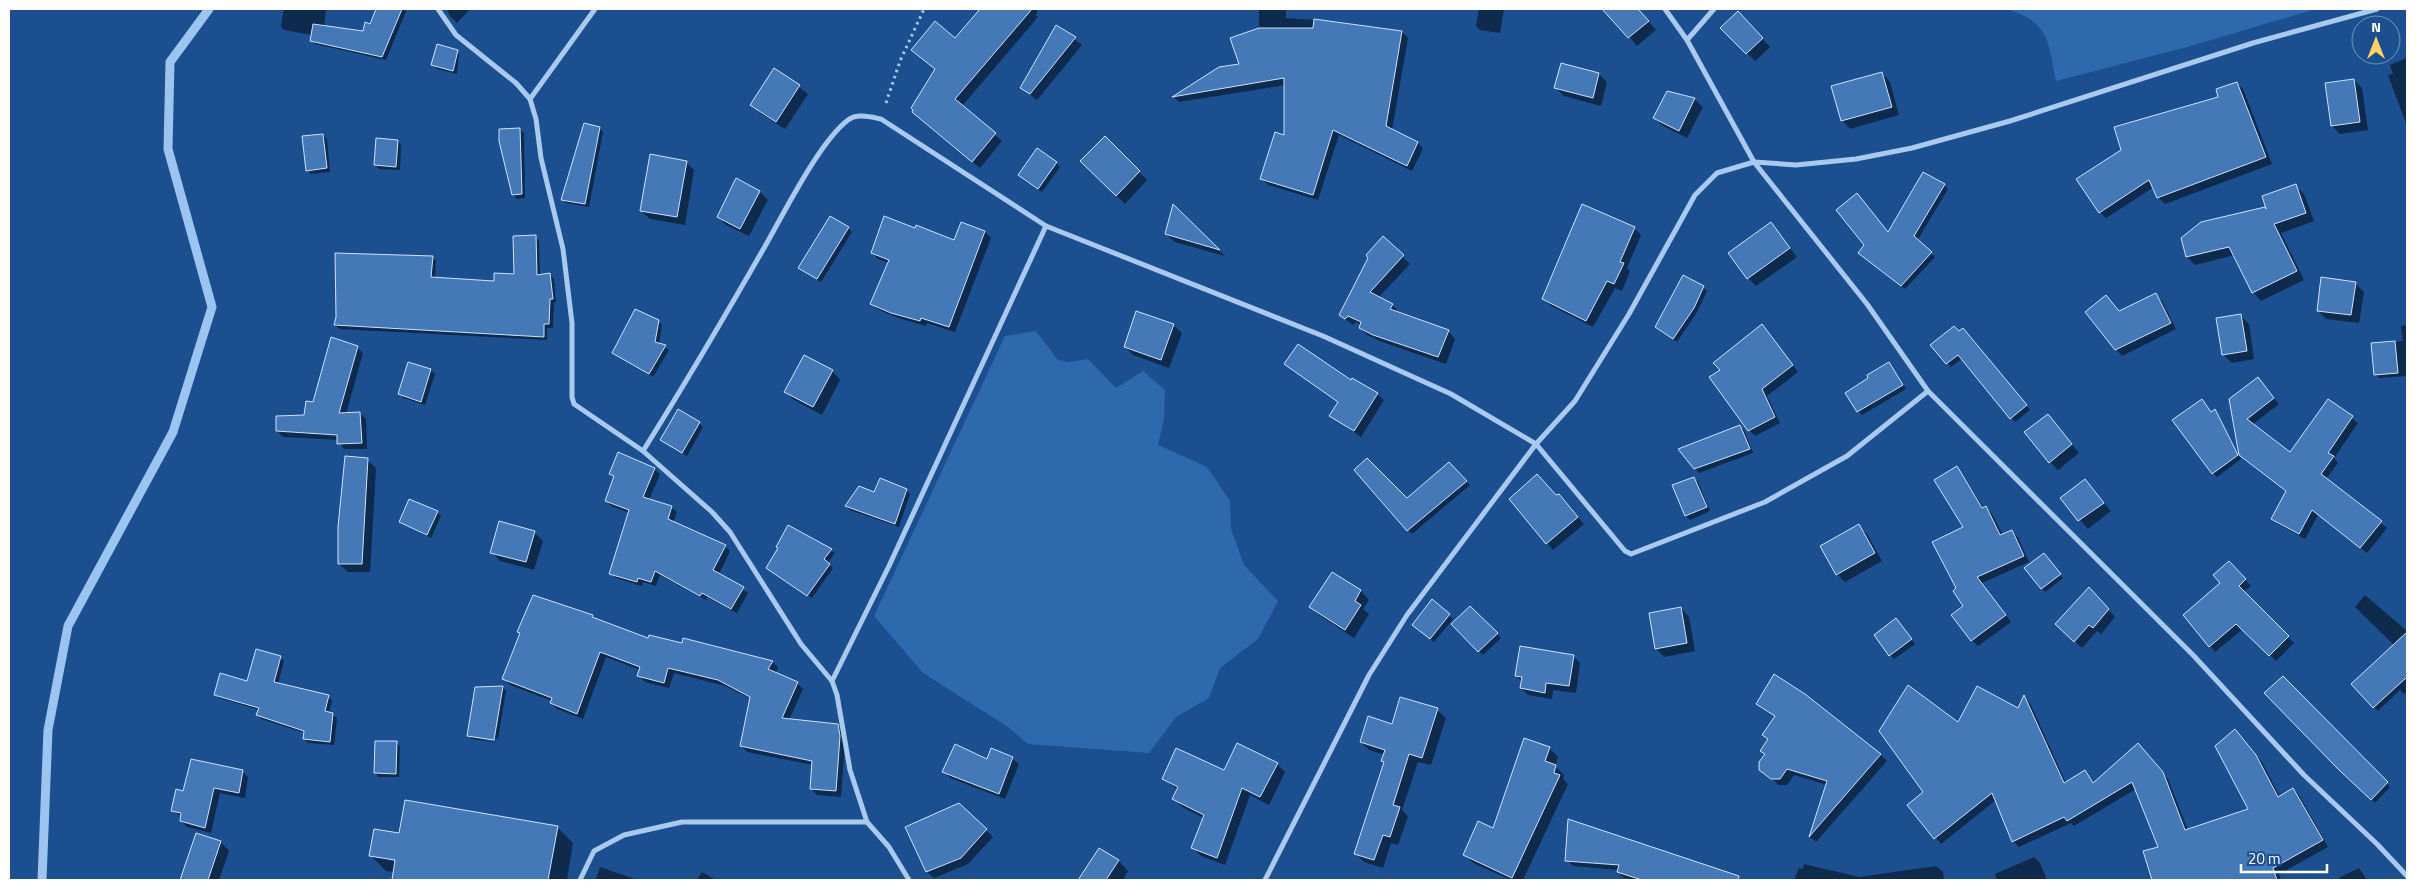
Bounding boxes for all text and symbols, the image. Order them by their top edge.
north arrow [2351,15,2401,65]
text: N [2371,16,2381,37]
scale bar [2241,842,2327,874]
text: 20 m [2248,847,2281,870]

